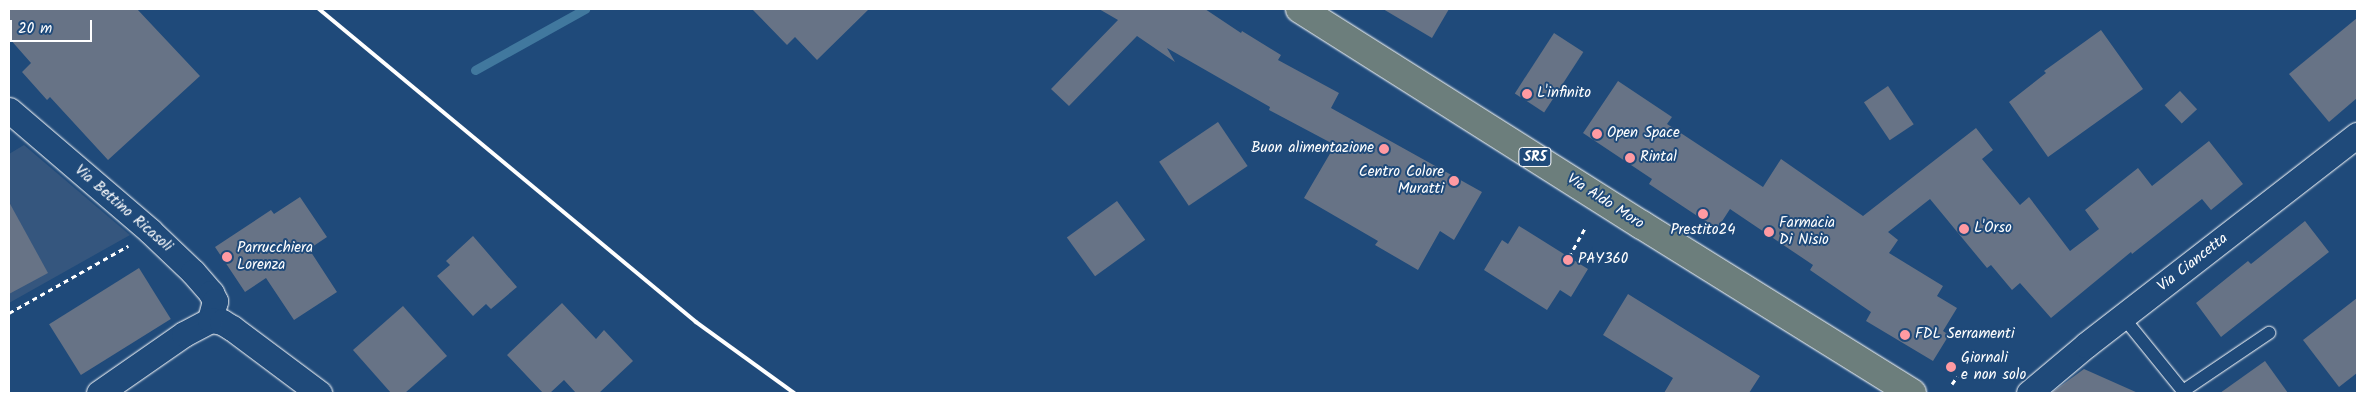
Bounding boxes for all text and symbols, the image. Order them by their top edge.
scale bar [12,10,95,42]
text: 20 m [18,17,52,41]
place label: L'infinito [1537,85,1591,103]
marker: L'infinito [1521,88,1533,100]
place label: Open Space [1607,125,1680,143]
marker: Open Space [1591,128,1603,140]
place label: Buon alimentazione [1251,140,1374,158]
marker: Buon alimentazione [1378,143,1390,155]
road number: SR5 [1518,146,1552,168]
place label: Rintal [1640,149,1677,167]
marker: Rintal [1624,152,1636,164]
street label: Via Bettino Ricasoli [71,162,175,256]
place label: Centro Colore Muratti [1359,163,1444,198]
street label: Via Aldo Moro [1563,170,1647,234]
marker: Centro Colore Muratti [1448,175,1460,187]
marker: Prestito24 [1697,208,1709,220]
place label: Farmacia Di Nisio [1779,214,1835,249]
place label: L'Orso [1974,220,2012,238]
place label: Prestito24 [1670,222,1736,240]
marker: L'Orso [1958,223,1970,235]
marker: Farmacia Di Nisio [1763,226,1775,238]
street label: Via Ciancetta [2154,230,2232,296]
place label: Parrucchiera Lorenza [237,239,313,274]
marker: Parrucchiera Lorenza [221,251,233,263]
place label: PAY360 [1578,251,1628,269]
marker: PAY360 [1562,254,1574,266]
place label: FDL Serramenti [1915,326,2014,344]
marker: FDL Serramenti [1899,329,1911,341]
place label: Giornali e non solo [1961,349,2026,384]
marker: Giornali e non solo [1945,361,1957,373]

